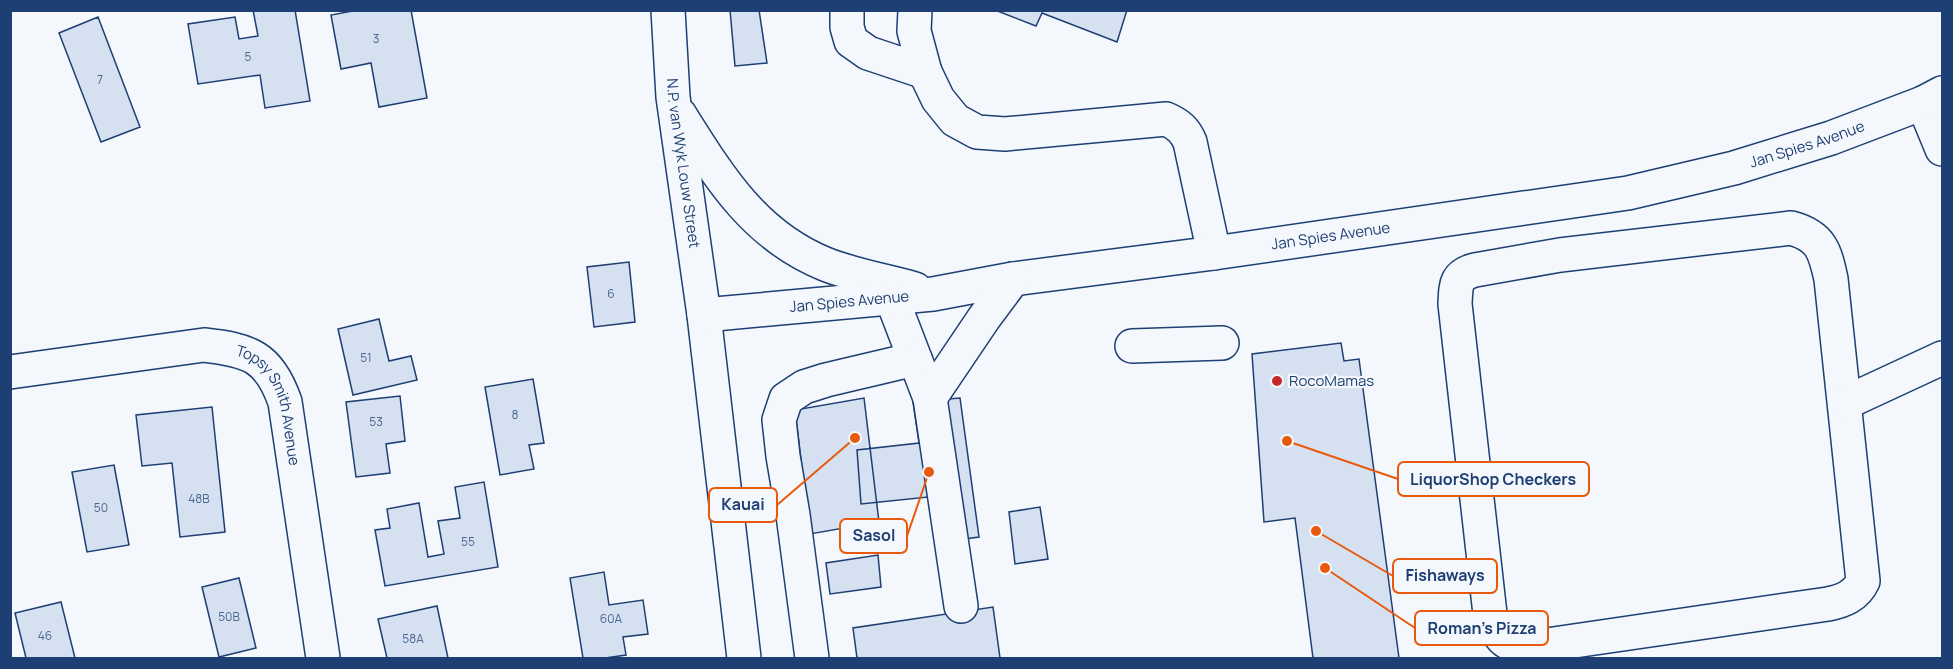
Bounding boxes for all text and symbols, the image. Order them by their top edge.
house number: 3 [373,30,379,47]
house number: 5 [245,48,252,65]
house number: 7 [97,71,103,88]
street label: N.P. van Wyk Louw Street [662,77,705,250]
street label: Jan Spies Avenue [1747,115,1868,173]
street label: Jan Spies Avenue [1270,217,1392,255]
house number: 6 [607,285,615,302]
street label: Jan Spies Avenue [789,285,910,317]
street label: Topsy Smith Avenue [234,340,305,467]
house number: 51 [360,349,372,366]
place label: RocoMamas [1289,370,1374,391]
marker: RocoMamas [1270,374,1284,388]
house number: 8 [512,406,519,423]
house number: 53 [369,413,383,430]
callout: LiquorShop Checkers [1398,462,1589,496]
text: LiquorShop Checkers [1410,468,1576,490]
callout: Kauai [709,488,777,522]
house number: 48B [188,490,210,507]
text: Kauai [721,493,765,515]
house number: 50 [94,499,108,516]
callout: Sasol [840,519,907,553]
text: Sasol [853,524,895,546]
house number: 55 [461,533,475,550]
callout: Fishaways [1393,559,1497,593]
text: Fishaways [1405,564,1485,586]
house number: 50B [218,608,240,625]
house number: 60A [600,610,623,627]
callout: Roman's Pizza [1415,611,1548,645]
text: Roman's Pizza [1427,617,1537,639]
house number: 46 [38,627,52,644]
house number: 58A [402,630,424,647]

